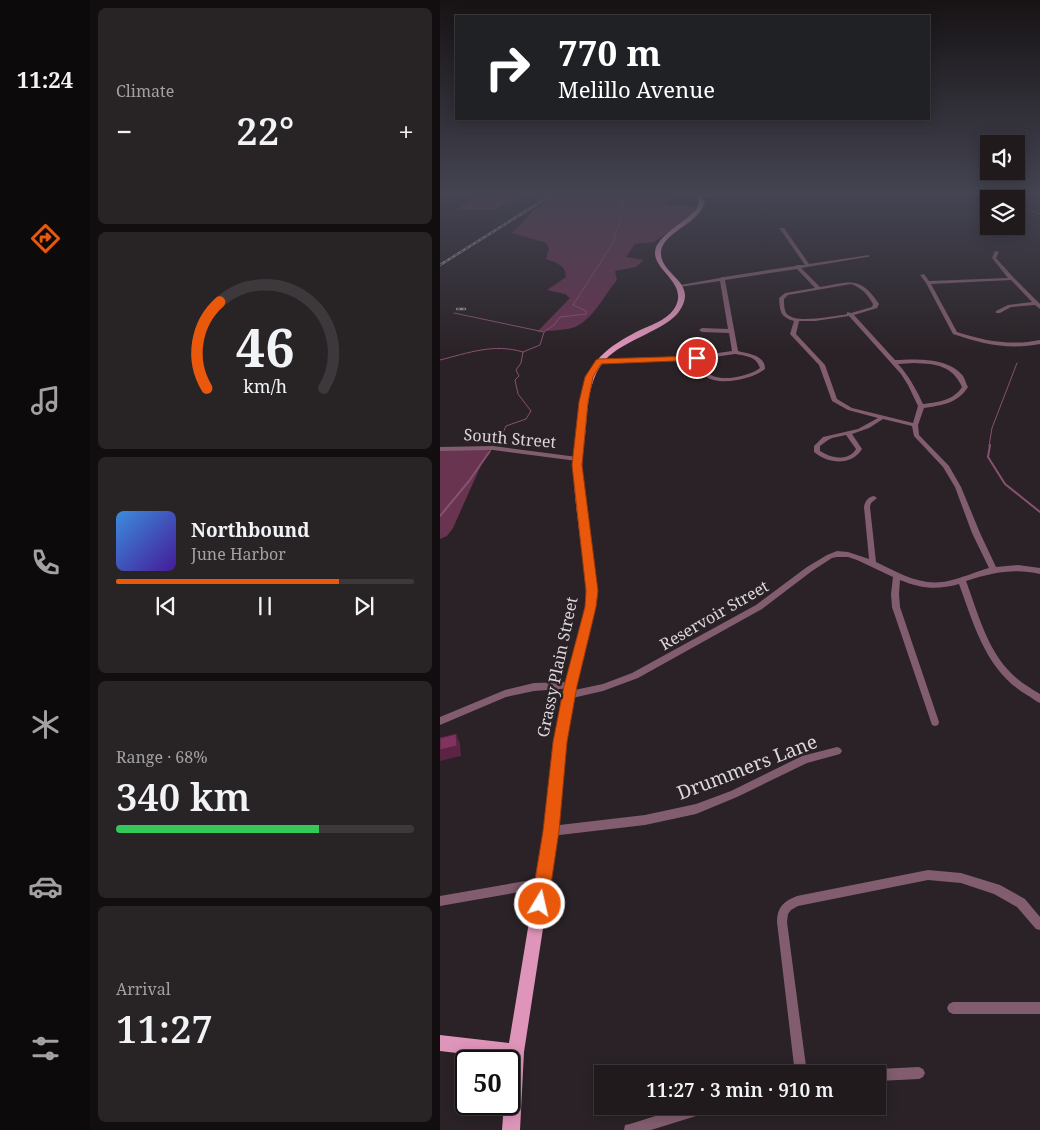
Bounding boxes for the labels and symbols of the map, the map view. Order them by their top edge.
pin [676,337,718,379]
street label: South Street [463,423,557,453]
street label: Reservoir Street [656,575,773,655]
street label: Grassy Plain Street [531,594,583,739]
street label: Drummers Lane [673,728,821,806]
position arrow [513,877,565,929]
speed limit sign: 50 [455,1050,520,1115]

